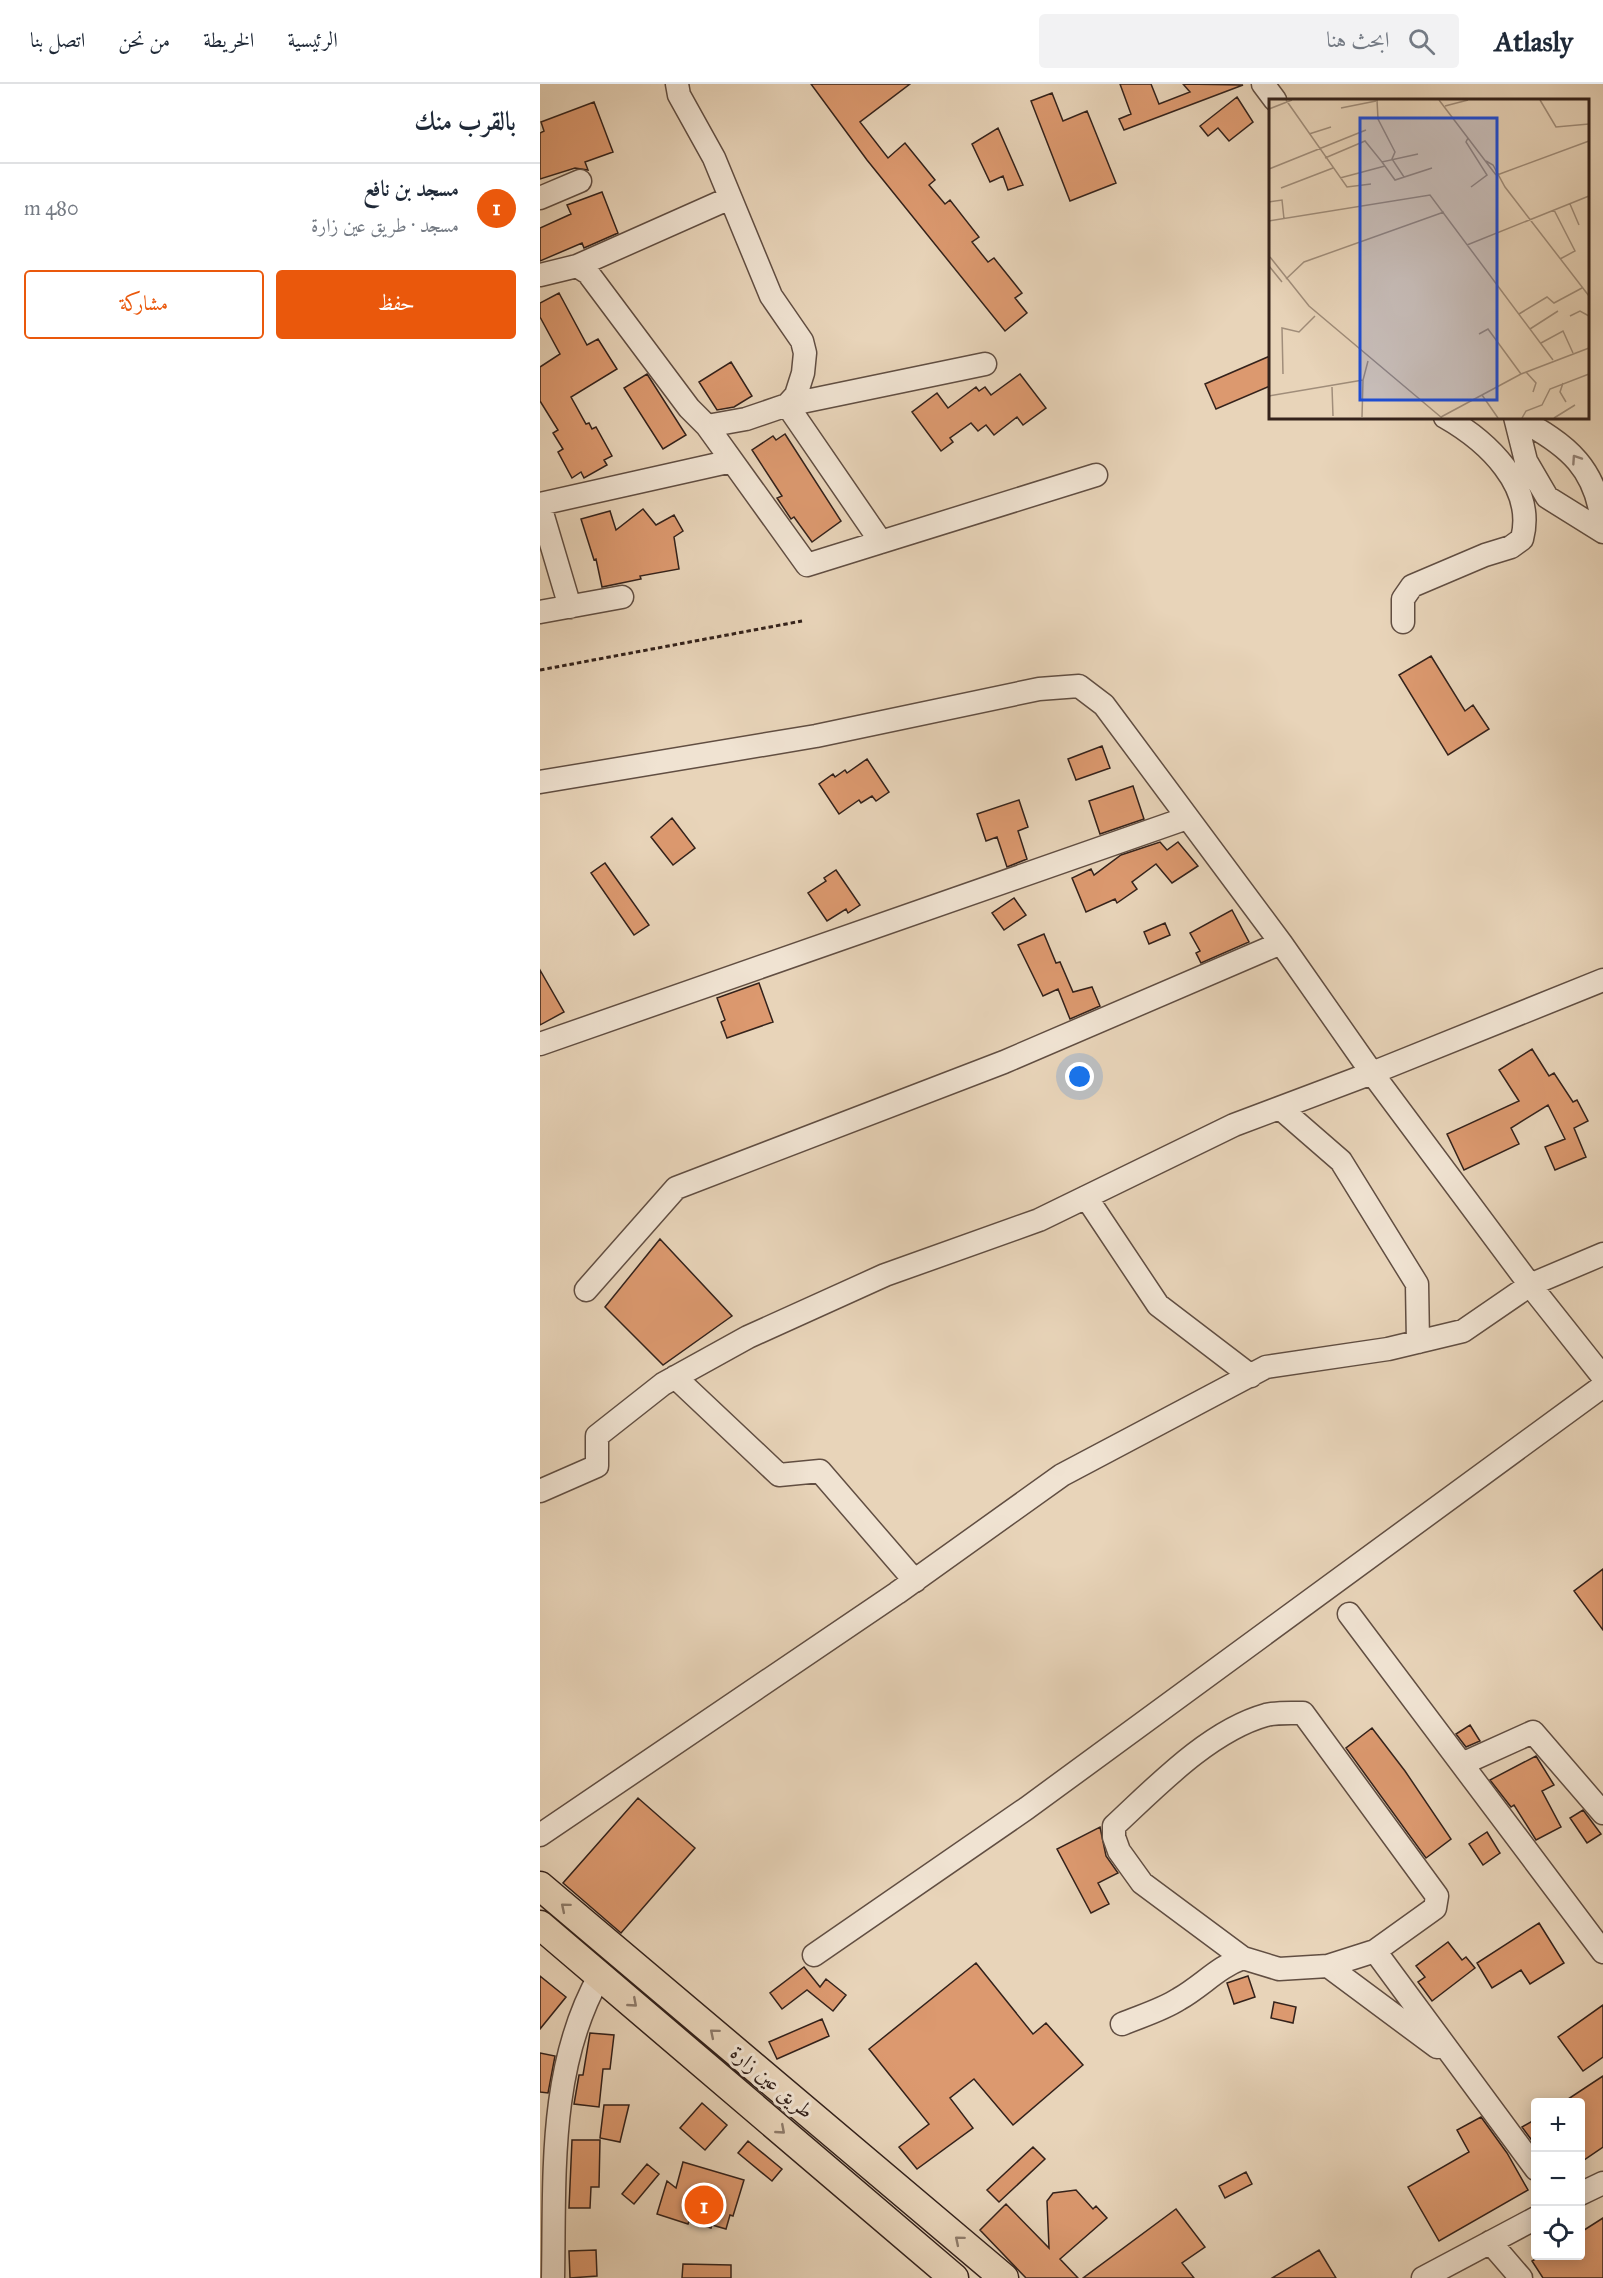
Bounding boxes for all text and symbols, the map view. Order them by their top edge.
search box [1039,14,1459,68]
text: Atlasly [1495,24,1573,59]
icon: search [1405,25,1438,58]
text: ابحث هنا [1326,26,1390,53]
text: اتصل بنا [30,27,85,53]
text: من نحن [118,27,170,53]
text: الخريطة [203,27,254,53]
text: الرئيسية [287,27,338,53]
inset map [1269,99,1588,418]
text: بالقرب منك [414,105,516,137]
text: مسجد بن نافع [363,175,459,202]
text: 480 m [24,196,79,220]
text: 1 [493,196,500,220]
text: مسجد · طريق عين زارة [311,213,459,237]
button: مشاركة [24,270,264,339]
button: حفظ [276,270,516,339]
one-way arrow [1572,455,1583,466]
your location [1065,1062,1094,1091]
one-way arrow [561,1903,572,1914]
one-way arrow [626,1996,637,2007]
one-way arrow [710,2029,721,2040]
street label: طريق عين زارة [725,2040,819,2124]
map controls [1531,2098,1585,2260]
button: + [1531,2098,1585,2152]
one-way arrow [774,2123,785,2134]
button: − [1531,2152,1585,2206]
pin: 1 [684,2182,724,2228]
button: locate [1531,2206,1585,2260]
one-way arrow [955,2236,966,2247]

